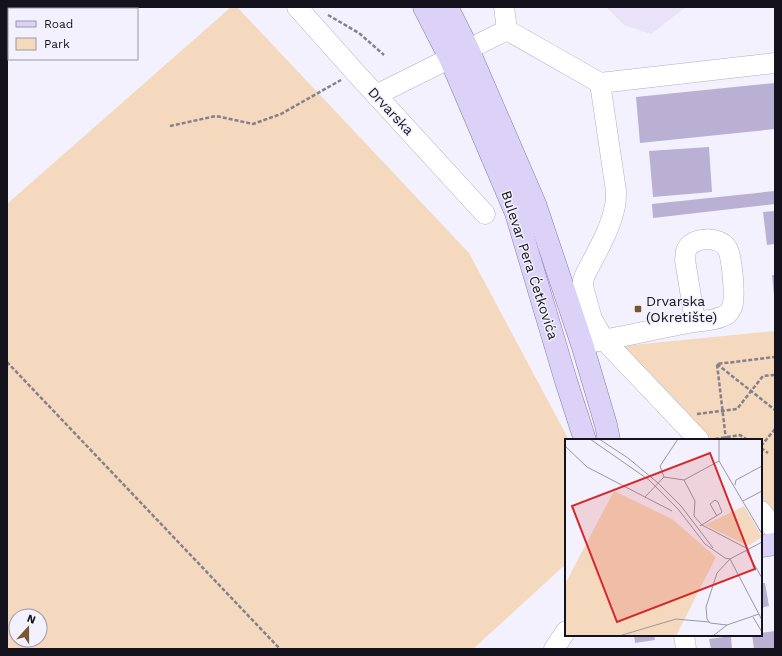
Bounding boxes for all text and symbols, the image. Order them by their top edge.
legend [8,8,138,60]
text: Road [44,17,73,31]
text: Park [44,37,70,51]
street label: Drvarska [365,84,417,138]
street label: Bulevar Pera Ćetkovića [498,188,562,342]
place label: Drvarska (Okretište) [646,293,717,325]
marker: Drvarska (Okretište) [633,304,643,314]
inset map [565,439,762,636]
north arrow [8,608,48,648]
text: N [25,612,38,627]

